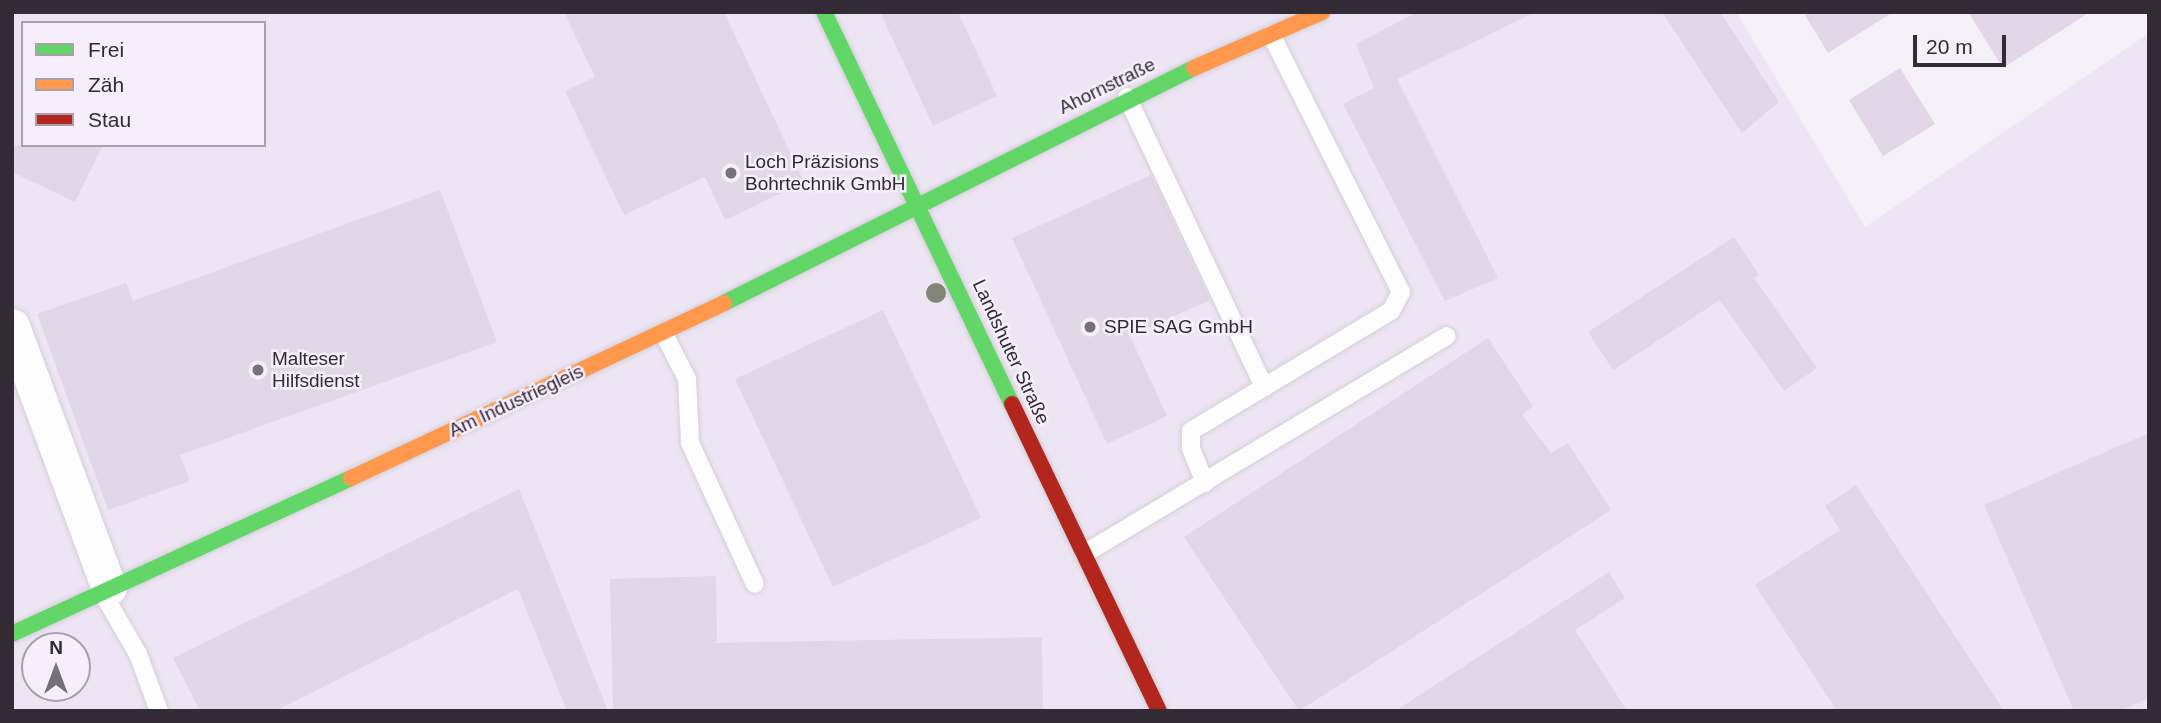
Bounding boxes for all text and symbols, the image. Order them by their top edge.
legend [21,21,266,147]
scale bar [1916,21,2009,65]
text: 20 m [1926,35,1973,58]
text: Frei [88,38,124,61]
street label: Ahornstraße [1055,53,1159,119]
text: Zäh [88,73,124,96]
text: Stau [88,108,131,131]
place label: Loch Präzisions Bohrtechnik GmbH [745,151,906,195]
marker: Loch Präzisions Bohrtechnik GmbH [723,165,739,181]
street label: Landshuter Straße [967,276,1055,428]
place label: SPIE SAG GmbH [1104,316,1253,338]
marker: SPIE SAG GmbH [1082,319,1098,335]
place label: Malteser Hilfsdienst [272,348,360,392]
street label: Am Industriegleis [445,360,587,442]
marker: Malteser Hilfsdienst [250,362,266,378]
north arrow [21,632,91,702]
text: N [49,637,63,658]

